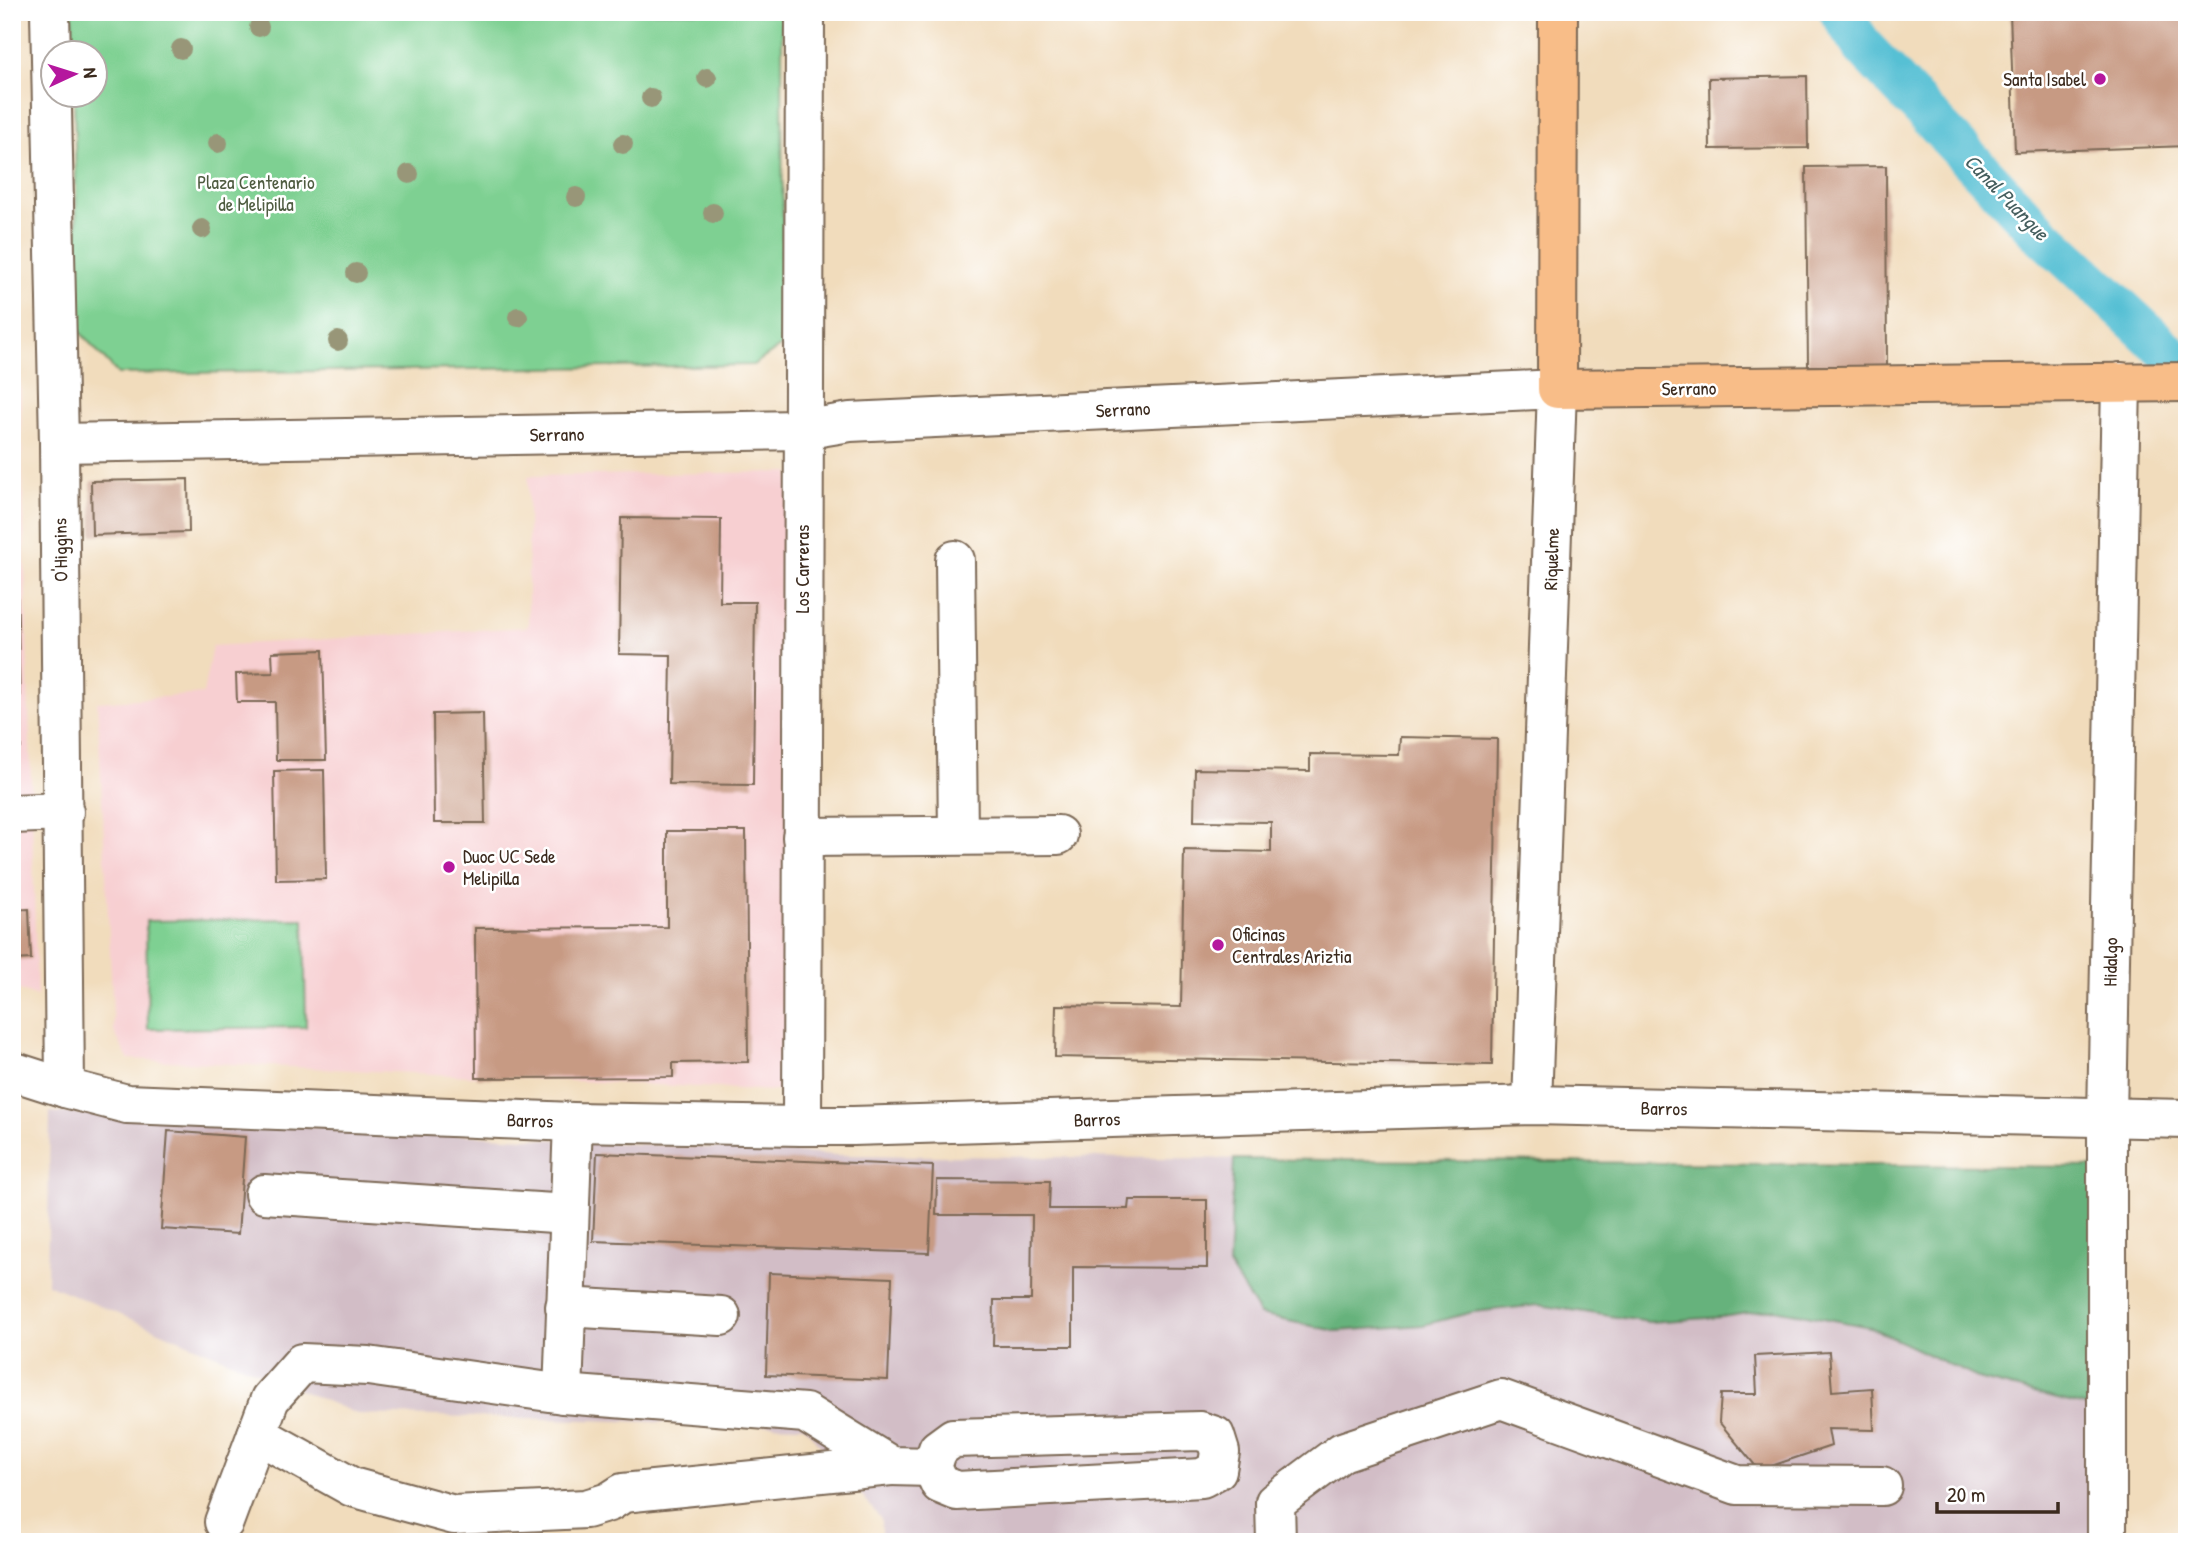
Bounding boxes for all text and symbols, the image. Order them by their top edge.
north arrow [38,38,108,108]
place label: Santa Isabel [2003,66,2087,92]
text: N [78,67,104,79]
marker: Santa Isabel [2092,71,2108,87]
water label: Canal Puangue [1958,147,2057,248]
park label: Plaza Centenario de Melipilla [197,169,315,217]
street label: Serrano [1661,375,1717,401]
street label: Serrano [1095,395,1151,423]
street label: Serrano [529,421,585,447]
street label: O'Higgins [46,518,74,582]
street label: Los Carreras [789,525,815,613]
street label: Riquelme [1537,527,1565,591]
place label: Duoc UC Sede Melipilla [463,843,556,891]
marker: Duoc UC Sede Melipilla [441,859,457,875]
place label: Oficinas Centrales Ariztia [1232,921,1352,969]
marker: Oficinas Centrales Ariztia [1210,937,1226,953]
street label: Hidalgo [2097,937,2123,987]
street label: Barros [1640,1095,1688,1121]
street label: Barros [1073,1105,1121,1133]
street label: Barros [506,1106,554,1134]
scale bar [1937,1470,2057,1514]
text: 20 m [1947,1480,1985,1509]

